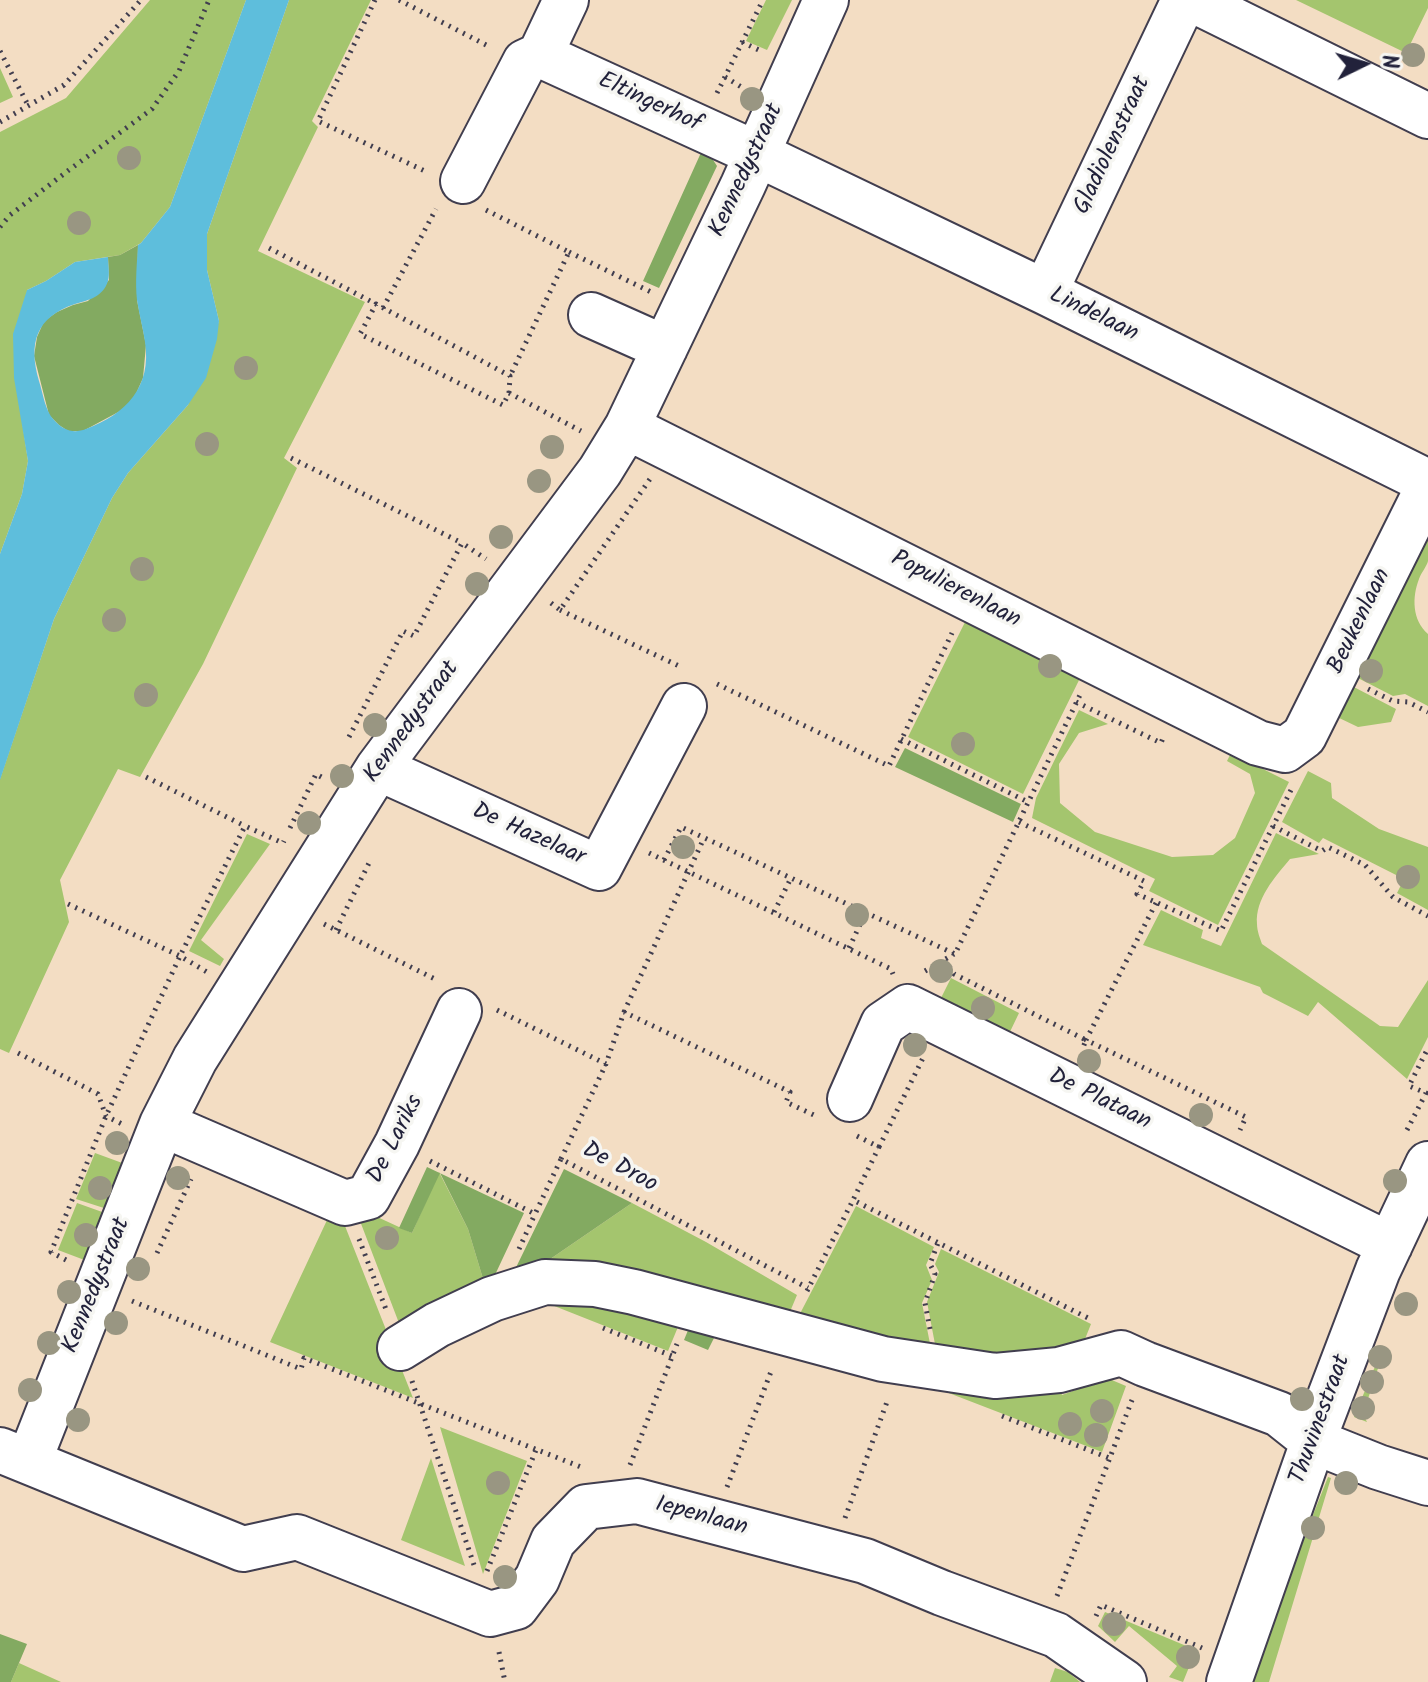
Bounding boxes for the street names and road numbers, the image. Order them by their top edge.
street label: Eltingerhof [593,68,705,140]
street label: Gladiolenstraat [1069,72,1159,220]
street label: Kennedystraat [705,100,791,242]
street label: Lindelaan [1044,282,1142,350]
street label: Populierenlaan [885,546,1025,636]
street label: Beukenlaan [1323,565,1399,679]
street label: Kennedystraat [359,656,467,790]
street label: De Hazelaar [467,798,589,874]
street label: De Plataan [1043,1064,1155,1138]
street label: De Lariks [363,1091,431,1189]
street label: De Droo [576,1137,662,1201]
street label: Kennedystraat [58,1214,138,1358]
street label: Thuvinestraat [1285,1351,1359,1489]
street label: Iepenlaan [652,1492,750,1544]

